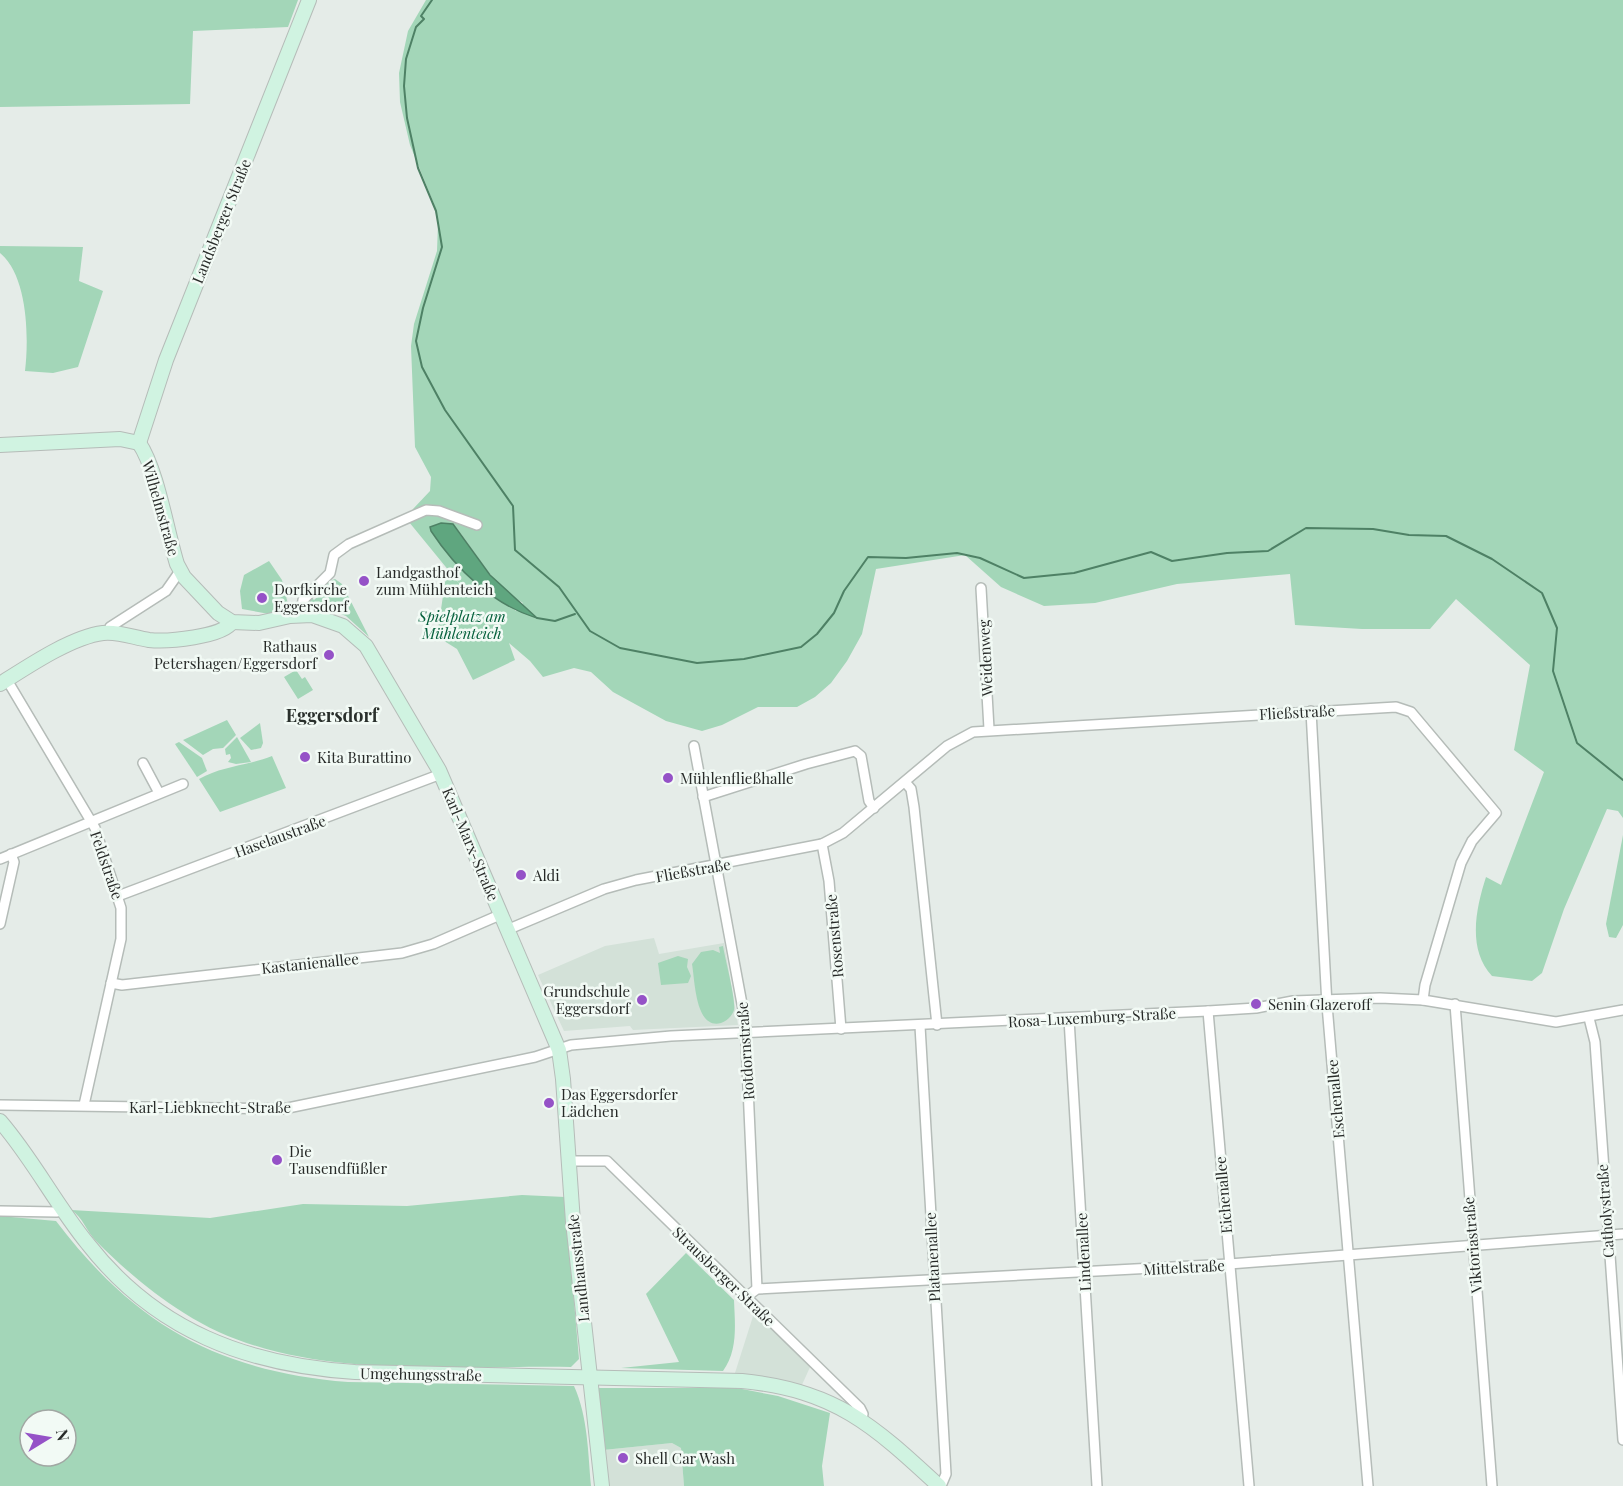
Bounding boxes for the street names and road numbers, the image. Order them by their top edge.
street label: Landsberger Straße [187,156,255,286]
street label: Wilhelmstraße [138,457,184,558]
street label: Weidenweg [973,619,997,698]
street label: Fließstraße [1259,700,1335,724]
street label: Karl-Marx-Straße [438,784,504,904]
street label: Haselaustraße [231,810,329,862]
street label: Feldstraße [86,828,128,902]
street label: Fließstraße [654,854,732,886]
street label: Rosenstraße [820,893,848,979]
street label: Kastanienallee [260,948,360,978]
street label: Rotdornstraße [732,1001,758,1101]
street label: Rosa-Luxemburg-Straße [1007,1003,1177,1031]
street label: Eschenallee [1322,1058,1348,1140]
street label: Karl-Liebknecht-Straße [129,1097,291,1117]
street label: Eichenallee [1210,1156,1236,1234]
street label: Catholystraße [1592,1163,1618,1259]
street label: Viktoriastraße [1458,1196,1486,1295]
street label: Platanenallee [920,1212,944,1302]
street label: Lindenallee [1071,1212,1095,1292]
street label: Landhausstraße [562,1213,594,1323]
street label: Strausberger Straße [668,1222,780,1330]
street label: Mittelstraße [1143,1255,1225,1279]
street label: Umgehungsstraße [360,1363,482,1385]

